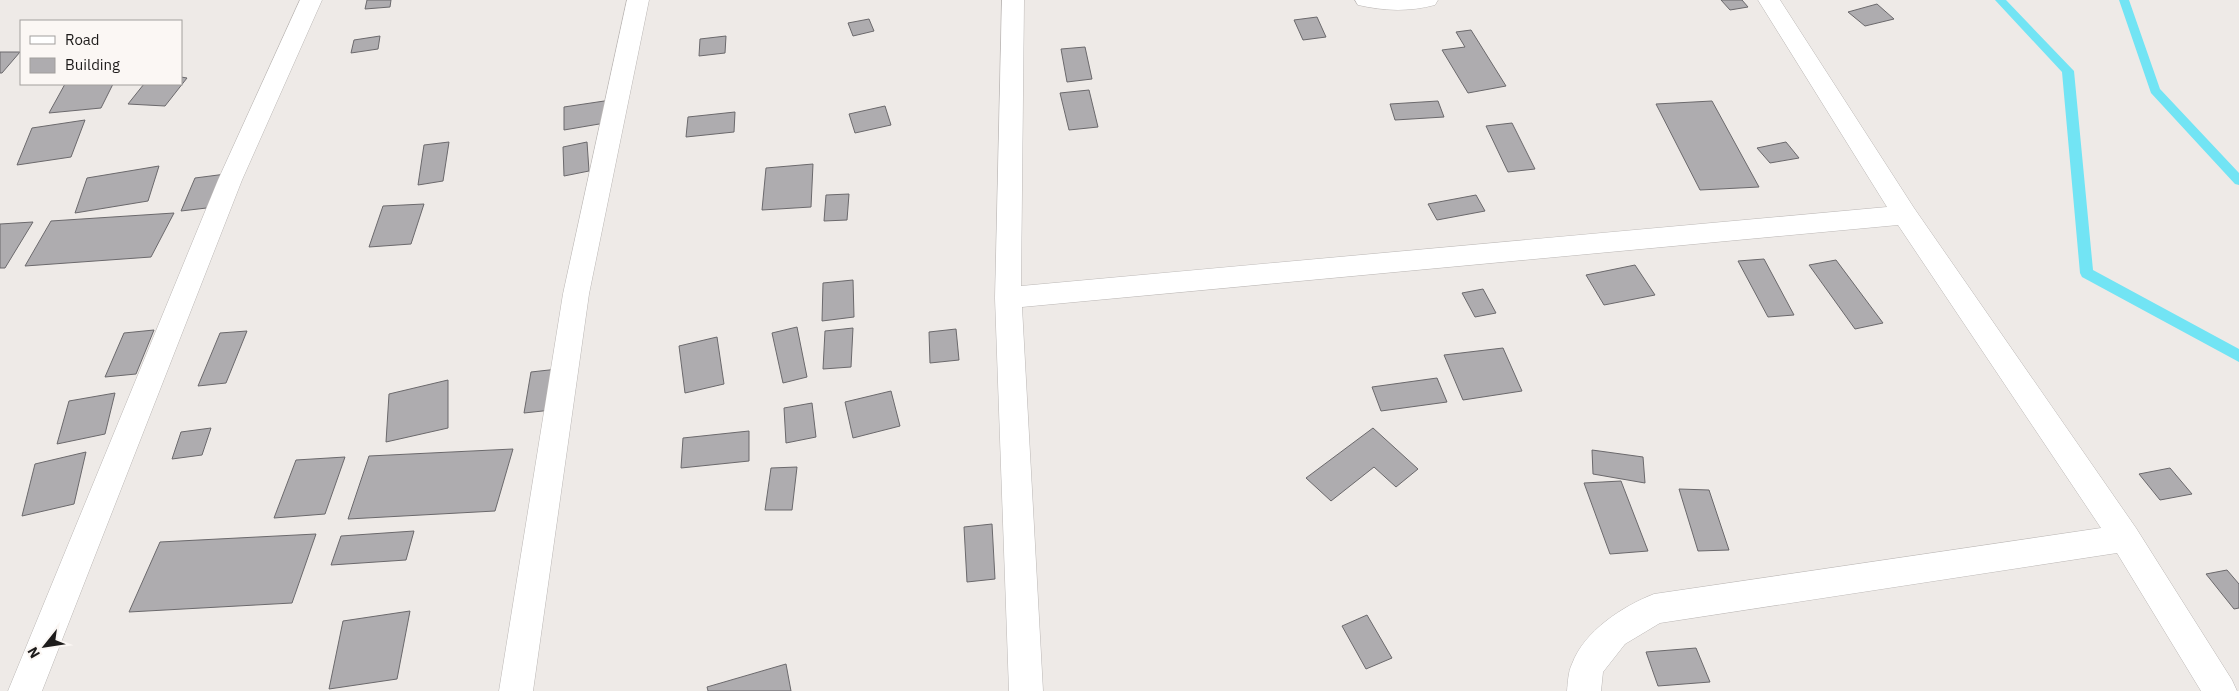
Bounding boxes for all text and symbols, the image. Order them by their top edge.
legend [20,20,182,85]
text: Road [65,30,100,49]
text: Building [65,55,120,74]
north arrow [20,621,70,671]
text: N [23,644,44,661]

